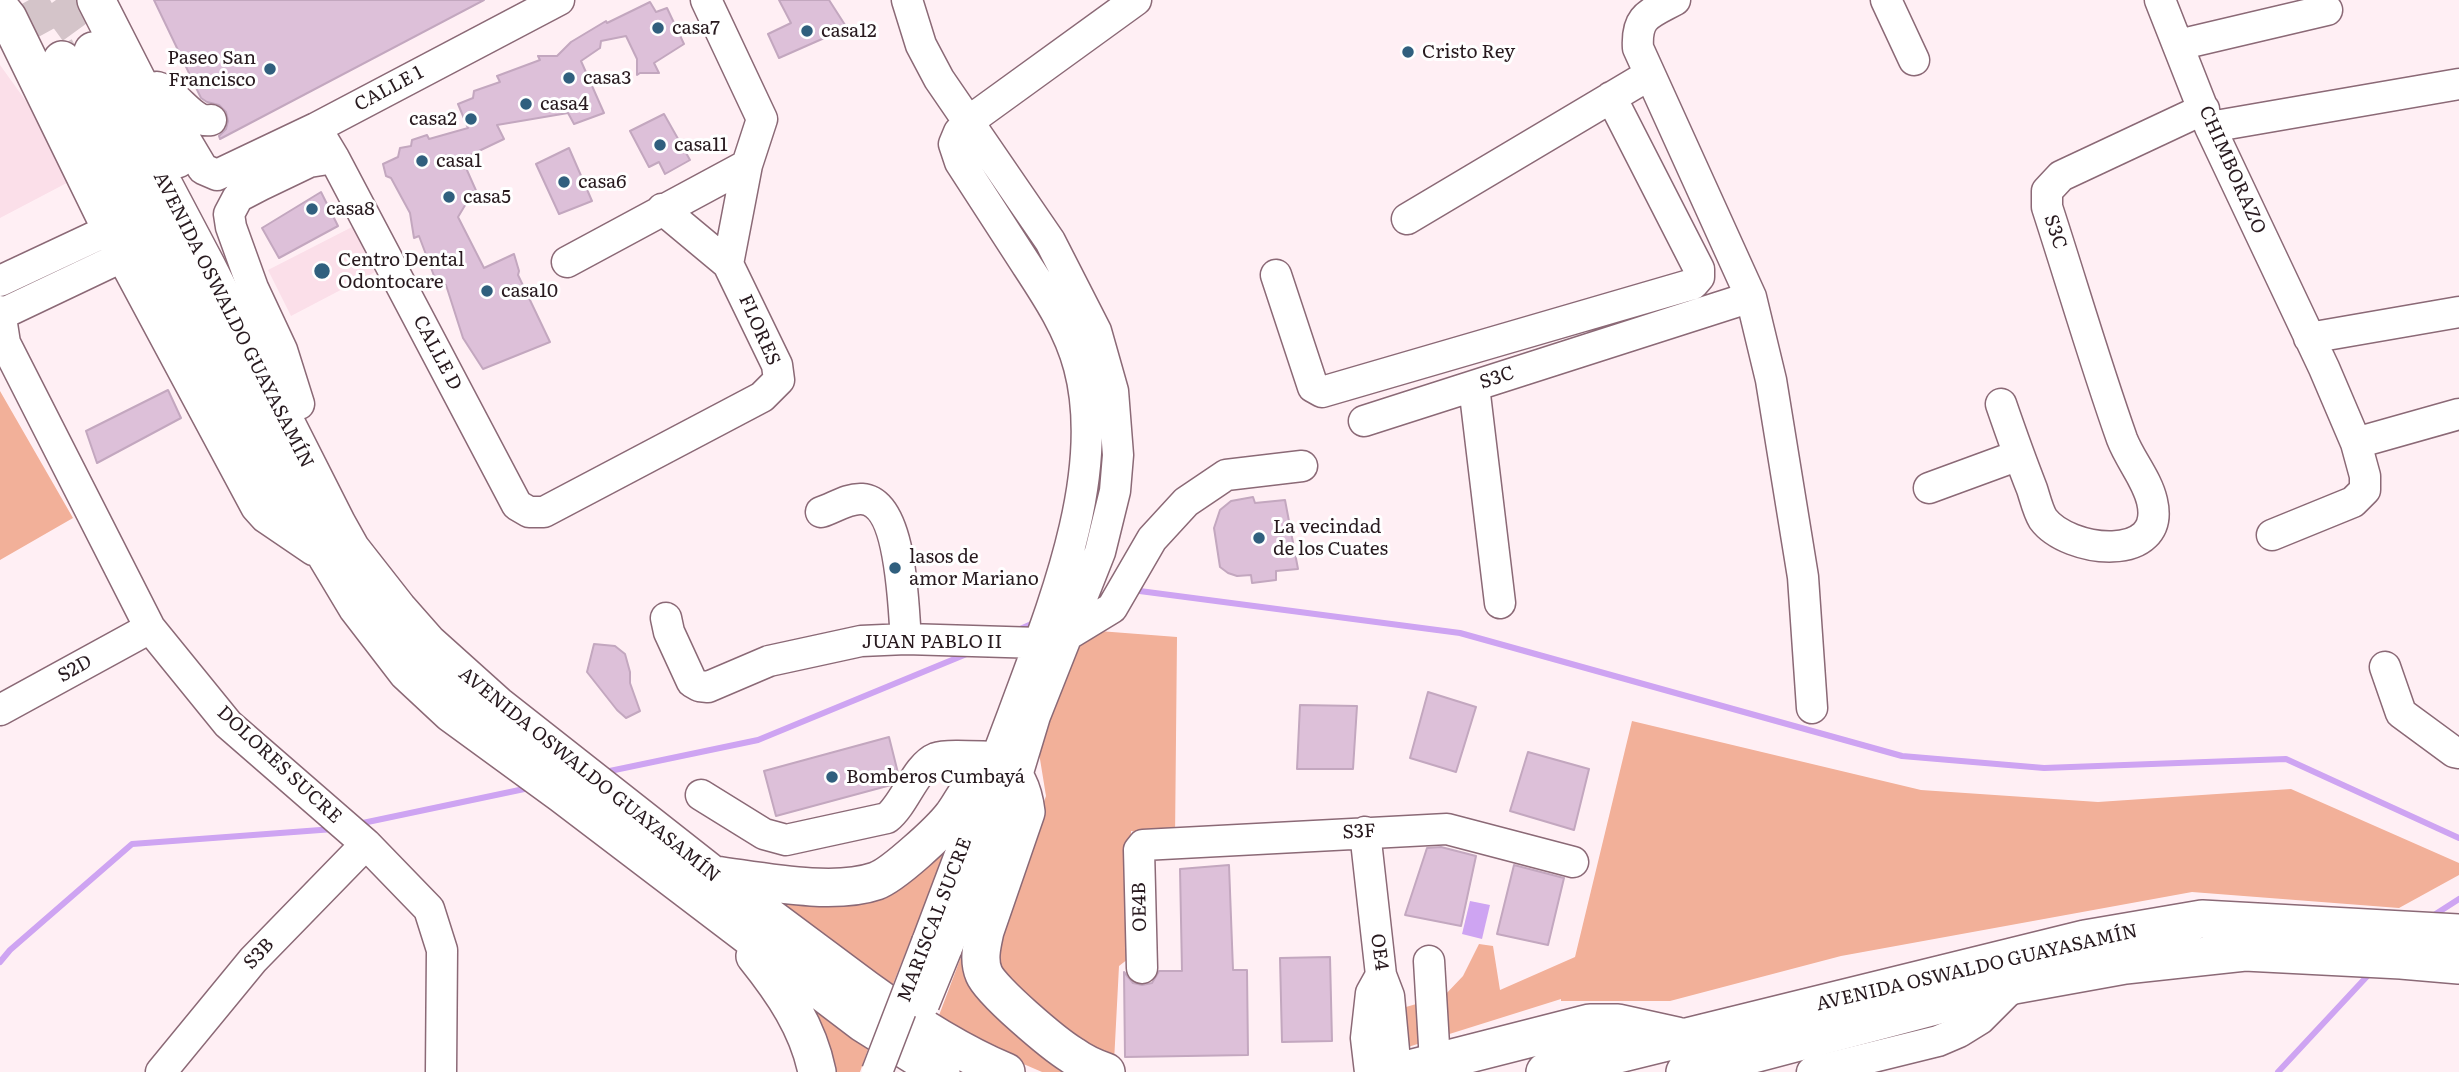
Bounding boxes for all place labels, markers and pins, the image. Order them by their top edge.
place label: casa7 [672,17,720,39]
marker: casa7 [650,20,666,36]
place label: casa12 [821,20,877,42]
marker: casa12 [799,23,815,39]
place label: Cristo Rey [1422,41,1515,63]
marker: Cristo Rey [1400,44,1416,60]
place label: Paseo San Francisco [167,47,256,91]
marker: Paseo San Francisco [262,61,278,77]
place label: casa3 [583,67,632,89]
marker: casa3 [561,70,577,86]
place label: casa4 [540,93,589,115]
marker: casa4 [518,96,534,112]
place label: casa2 [409,108,457,130]
marker: casa2 [463,111,479,127]
place label: casa11 [674,134,728,156]
marker: casa11 [652,137,668,153]
place label: casa1 [436,150,482,172]
marker: casa1 [414,153,430,169]
place label: casa6 [578,171,627,193]
marker: casa6 [556,174,572,190]
place label: casa5 [463,186,511,208]
marker: casa5 [441,189,457,205]
place label: casa8 [326,198,375,220]
marker: casa8 [304,201,320,217]
place label: Centro Dental Odontocare [338,249,464,293]
marker: Centro Dental Odontocare [312,261,332,281]
place label: casa10 [501,280,558,302]
marker: casa10 [479,283,495,299]
place label: La vecindad de los Cuates [1273,516,1388,560]
marker: La vecindad de los Cuates [1251,530,1267,546]
place label: lasos de amor Mariano [909,546,1039,590]
marker: lasos de amor Mariano [887,560,903,576]
place label: Bomberos Cumbayá [846,766,1025,788]
marker: Bomberos Cumbayá [824,769,840,785]

